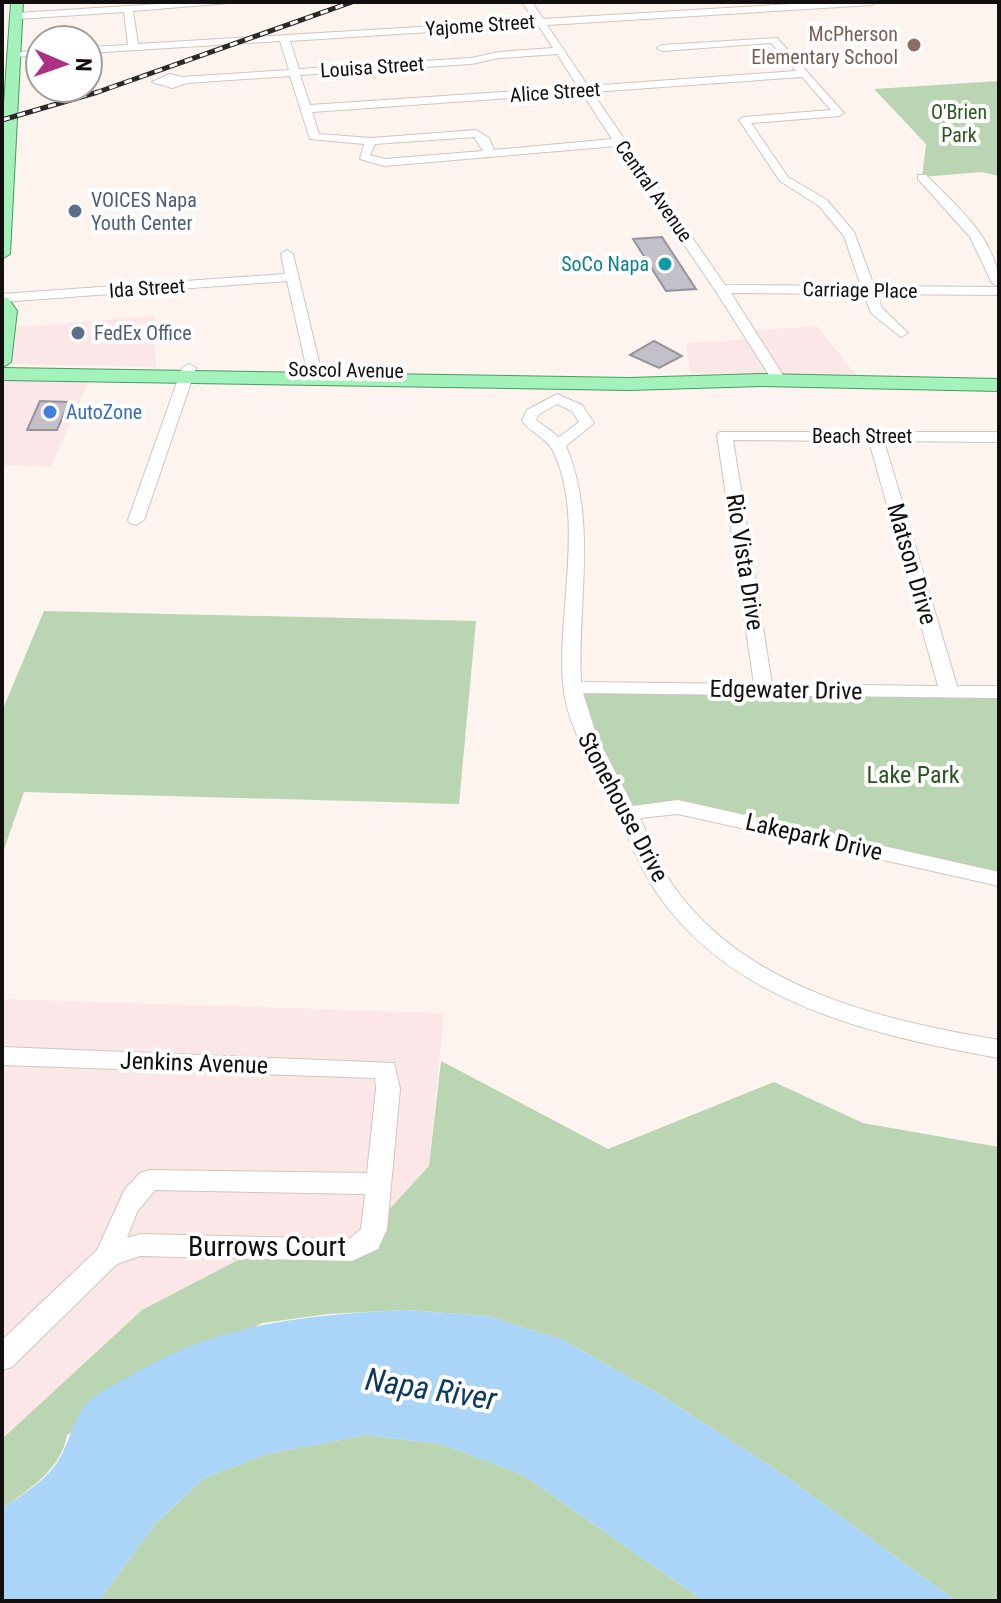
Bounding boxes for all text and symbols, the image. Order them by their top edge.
street label: Yajome Street [424,9,536,41]
place label: McPherson Elementary School [751,22,898,69]
north arrow [24,24,104,104]
marker: McPherson Elementary School [905,36,923,54]
street label: Louisa Street [319,51,425,83]
text: N [71,58,96,72]
street label: Alice Street [509,77,601,107]
park label: O'Brien Park [931,100,987,147]
street label: Central Avenue [610,136,698,246]
place label: VOICES Napa Youth Center [91,188,197,235]
marker: VOICES Napa Youth Center [66,202,84,220]
place label: SoCo Napa [561,252,649,276]
marker: SoCo Napa [656,255,674,273]
street label: Ida Street [108,273,186,303]
street label: Carriage Place [802,277,918,303]
place label: FedEx Office [94,321,192,345]
marker: FedEx Office [69,324,87,342]
street label: Soscol Avenue [288,357,404,383]
place label: AutoZone [66,400,142,424]
marker: AutoZone [41,403,59,421]
street label: Beach Street [812,424,912,448]
street label: Rio Vista Drive [720,492,770,632]
street label: Matson Drive [881,500,943,628]
street label: Edgewater Drive [709,675,863,705]
street label: Stonehouse Drive [572,728,674,886]
park label: Lake Park [866,761,960,789]
street label: Lakepark Drive [743,808,885,866]
street label: Jenkins Avenue [120,1046,268,1080]
street label: Burrows Court [188,1230,346,1263]
water label: Napa River [363,1360,501,1418]

